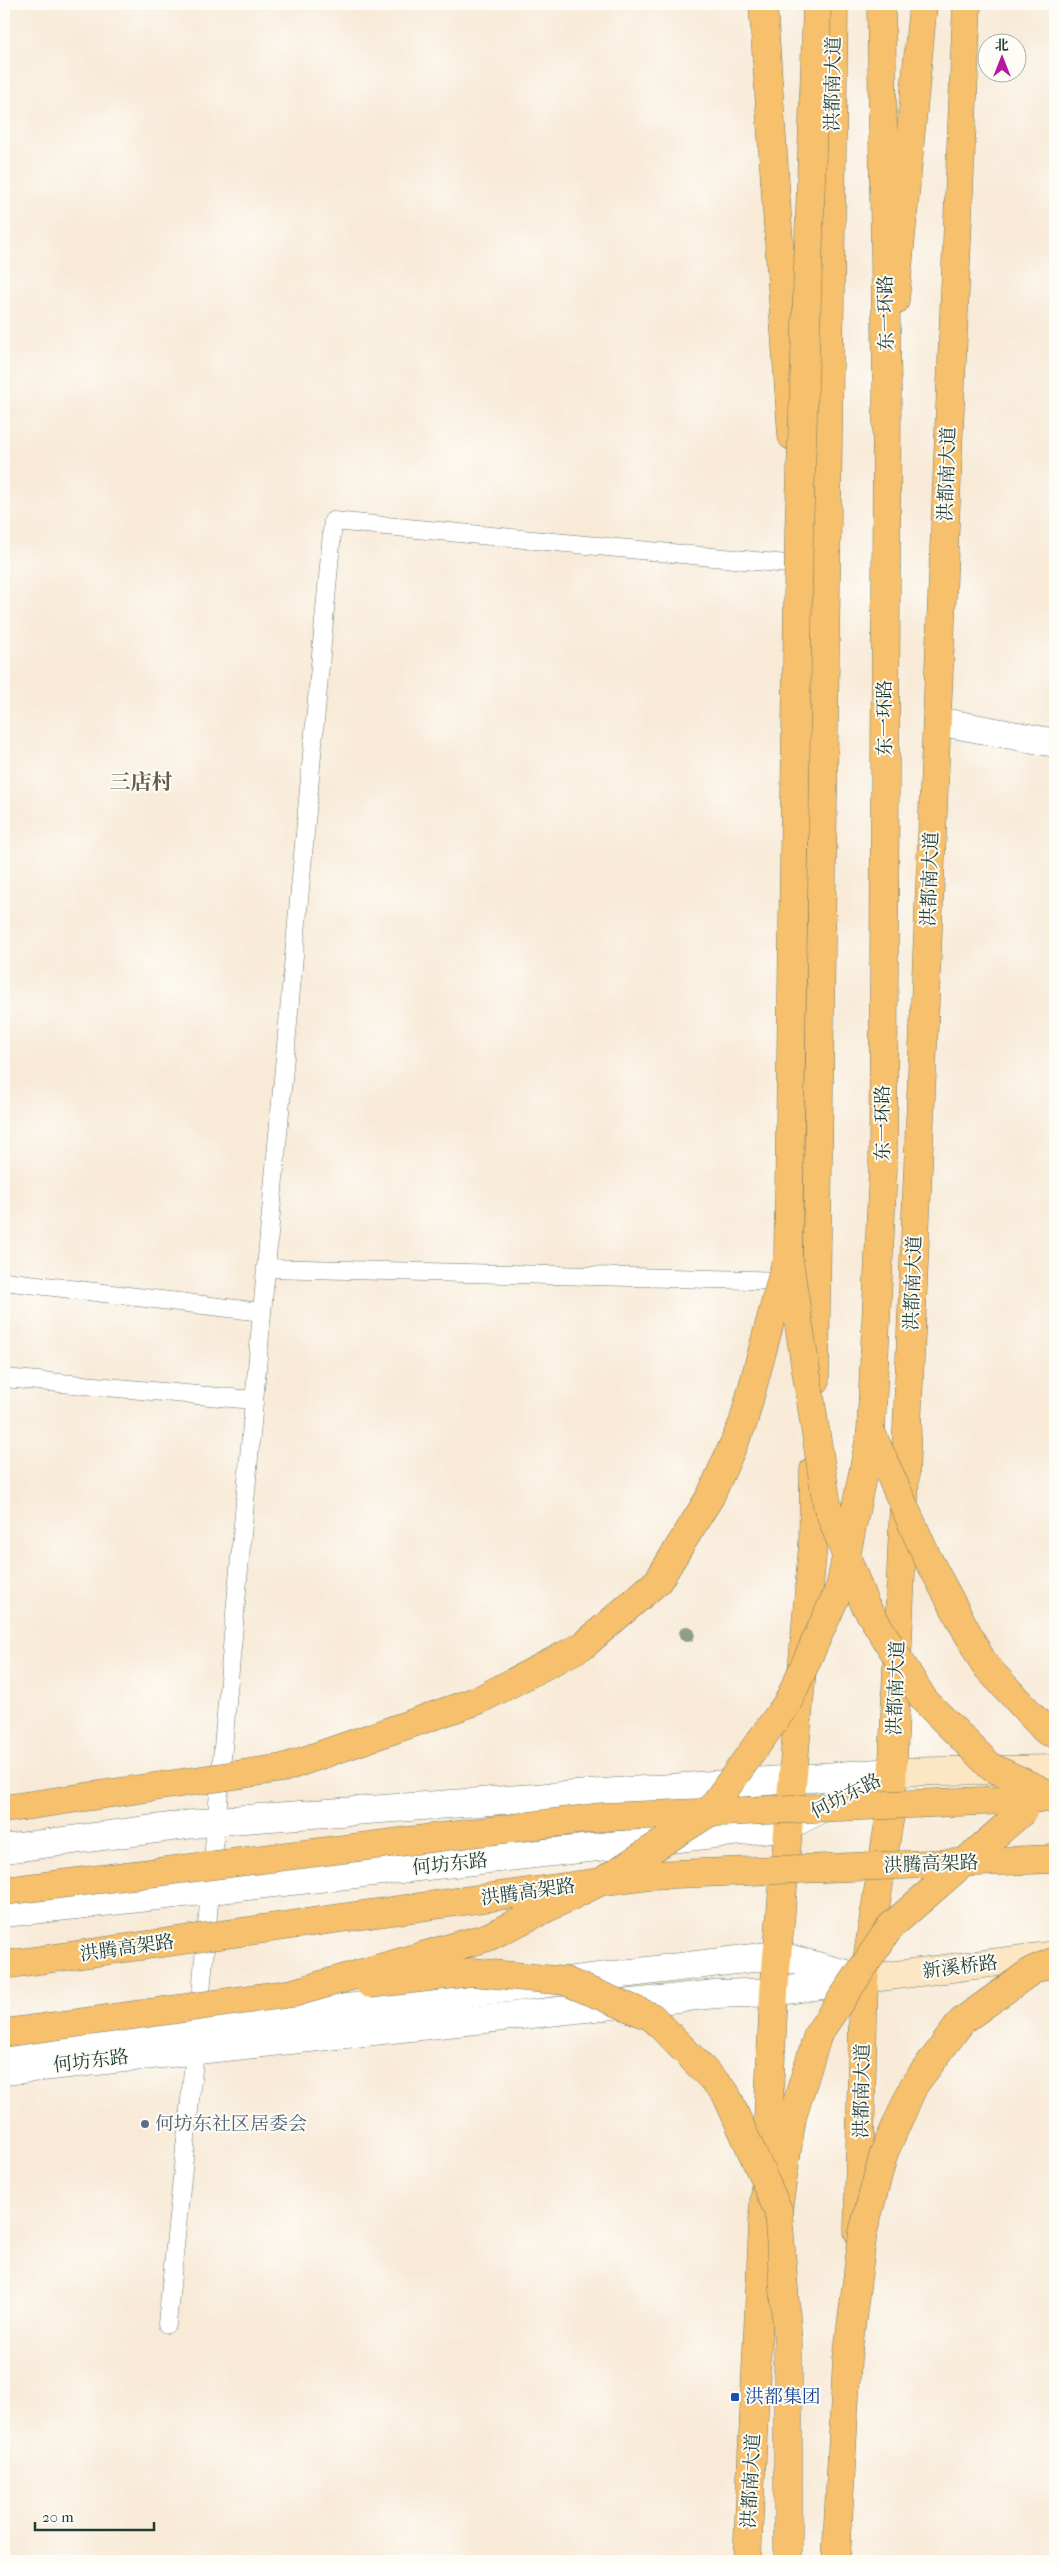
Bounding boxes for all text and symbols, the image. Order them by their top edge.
north arrow [976,32,1026,82]
street label: 洪都南大道 [821,36,845,132]
text: 北 [995,37,1009,54]
street label: 东一环路 [874,275,898,351]
street label: 洪都南大道 [934,426,960,522]
street label: 东一环路 [874,680,896,756]
district label: 三店村 [110,770,173,794]
street label: 洪都南大道 [917,831,943,927]
street label: 东一环路 [872,1085,894,1161]
street label: 洪都南大道 [900,1235,926,1331]
street label: 洪都南大道 [883,1640,909,1736]
street label: 何坊东路 [807,1769,885,1823]
street label: 何坊东路 [411,1849,489,1879]
street label: 洪腾高架路 [883,1851,979,1877]
street label: 洪腾高架路 [479,1874,577,1910]
street label: 洪腾高架路 [78,1930,176,1966]
street label: 新溪桥路 [921,1951,999,1983]
street label: 洪都南大道 [850,2043,874,2139]
street label: 何坊东路 [52,2045,130,2077]
place label: 何坊东社区居委会 [155,2113,307,2135]
marker: 何坊东社区居委会 [139,2118,151,2130]
place label: 洪都集团 [745,2386,821,2408]
marker: 洪都集团 [729,2391,741,2403]
street label: 洪都南大道 [738,2433,764,2529]
scale bar [35,2500,154,2532]
text: 20 m [42,2508,74,2526]

